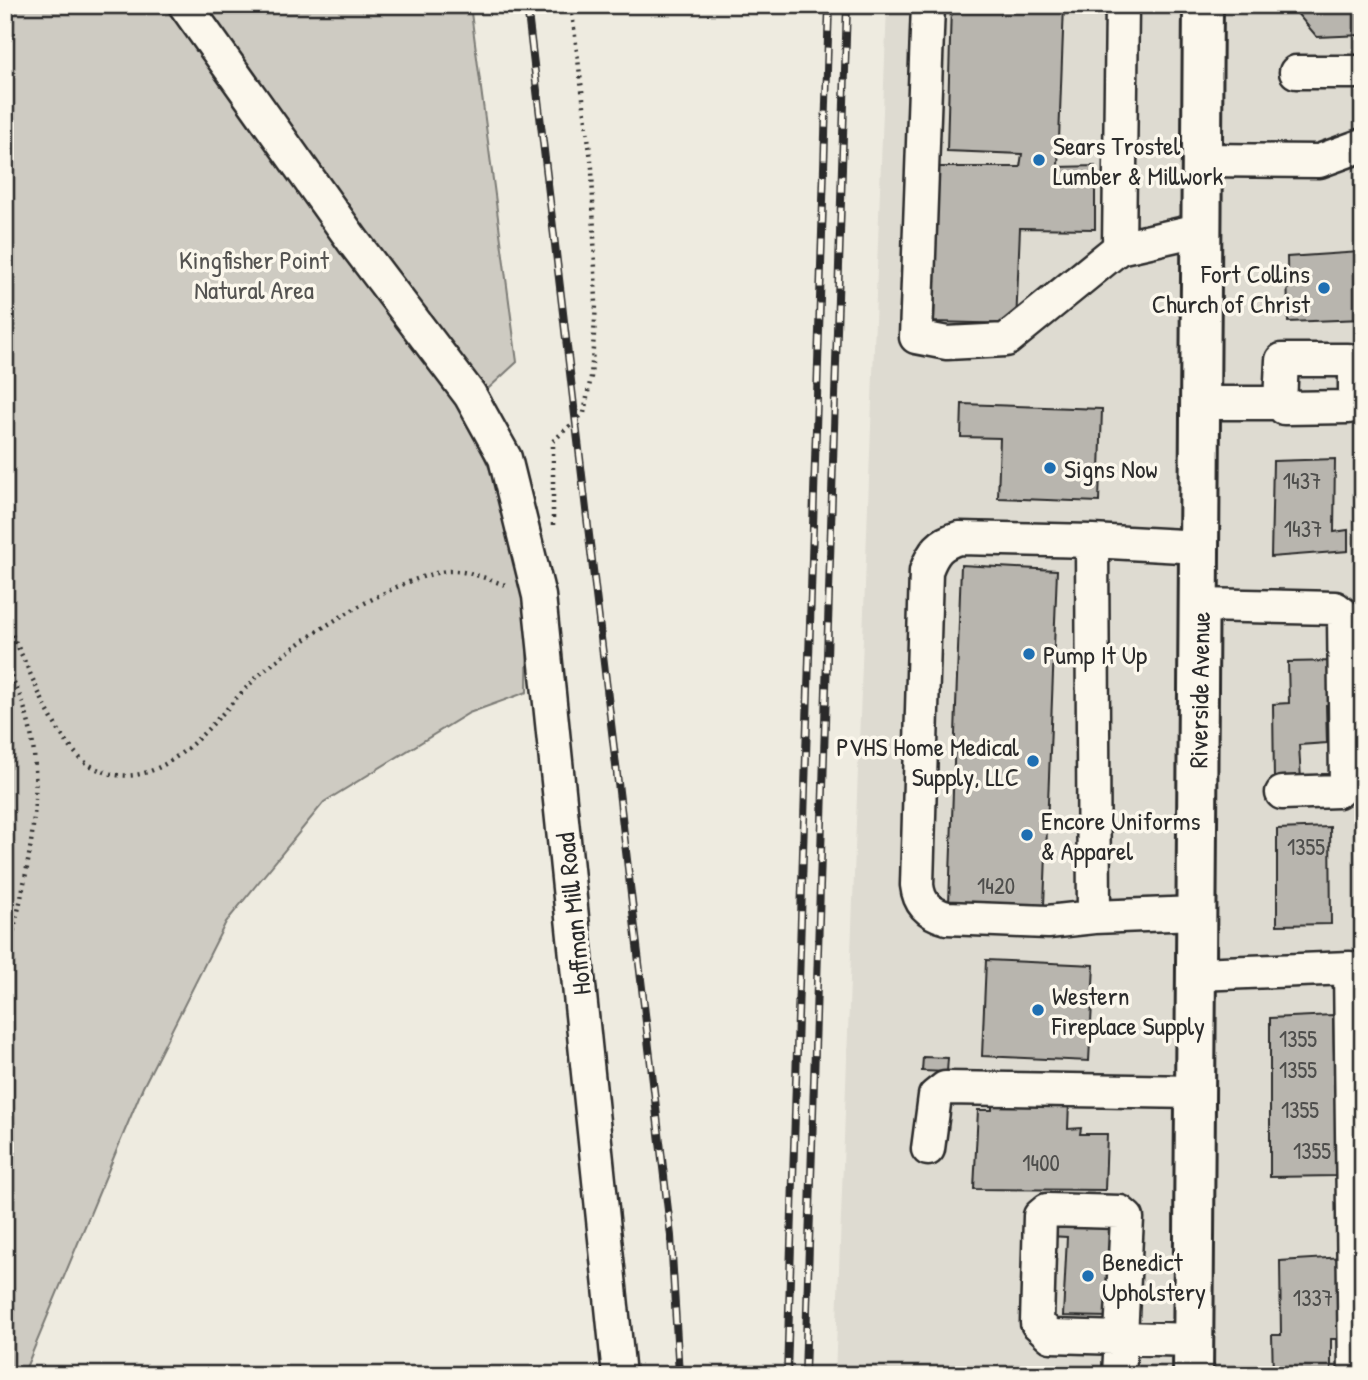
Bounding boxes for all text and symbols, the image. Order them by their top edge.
place label: Sears Trostel Lumber & Millwork [1053,128,1224,193]
marker: Sears Trostel Lumber & Millwork [1031,152,1047,168]
park label: Kingfisher Point Natural Area [179,242,330,307]
place label: Fort Collins Church of Christ [1152,256,1311,321]
marker: Fort Collins Church of Christ [1316,280,1332,296]
place label: Signs Now [1064,451,1157,486]
marker: Signs Now [1042,460,1058,476]
house number: 1437 [1283,465,1321,496]
house number: 1437 [1284,513,1322,544]
street label: Riverside Avenue [1180,611,1218,769]
place label: Pump It Up [1043,637,1147,672]
marker: Pump It Up [1021,646,1037,662]
place label: PVHS Home Medical Supply, LLC [836,729,1019,794]
marker: PVHS Home Medical Supply, LLC [1025,753,1041,769]
place label: Encore Uniforms & Apparel [1041,803,1201,868]
marker: Encore Uniforms & Apparel [1019,827,1035,843]
street label: Hoffman Mill Road [547,831,599,997]
house number: 1355 [1287,831,1325,862]
house number: 1420 [977,870,1015,901]
place label: Western Fireplace Supply [1051,978,1205,1043]
marker: Western Fireplace Supply [1030,1002,1046,1018]
house number: 1355 [1279,1023,1317,1054]
house number: 1355 [1279,1054,1317,1085]
house number: 1355 [1281,1094,1319,1125]
house number: 1355 [1293,1135,1331,1166]
house number: 1400 [1022,1147,1060,1178]
place label: Benedict Upholstery [1102,1244,1206,1309]
marker: Benedict Upholstery [1080,1268,1096,1284]
house number: 1337 [1293,1282,1333,1313]

